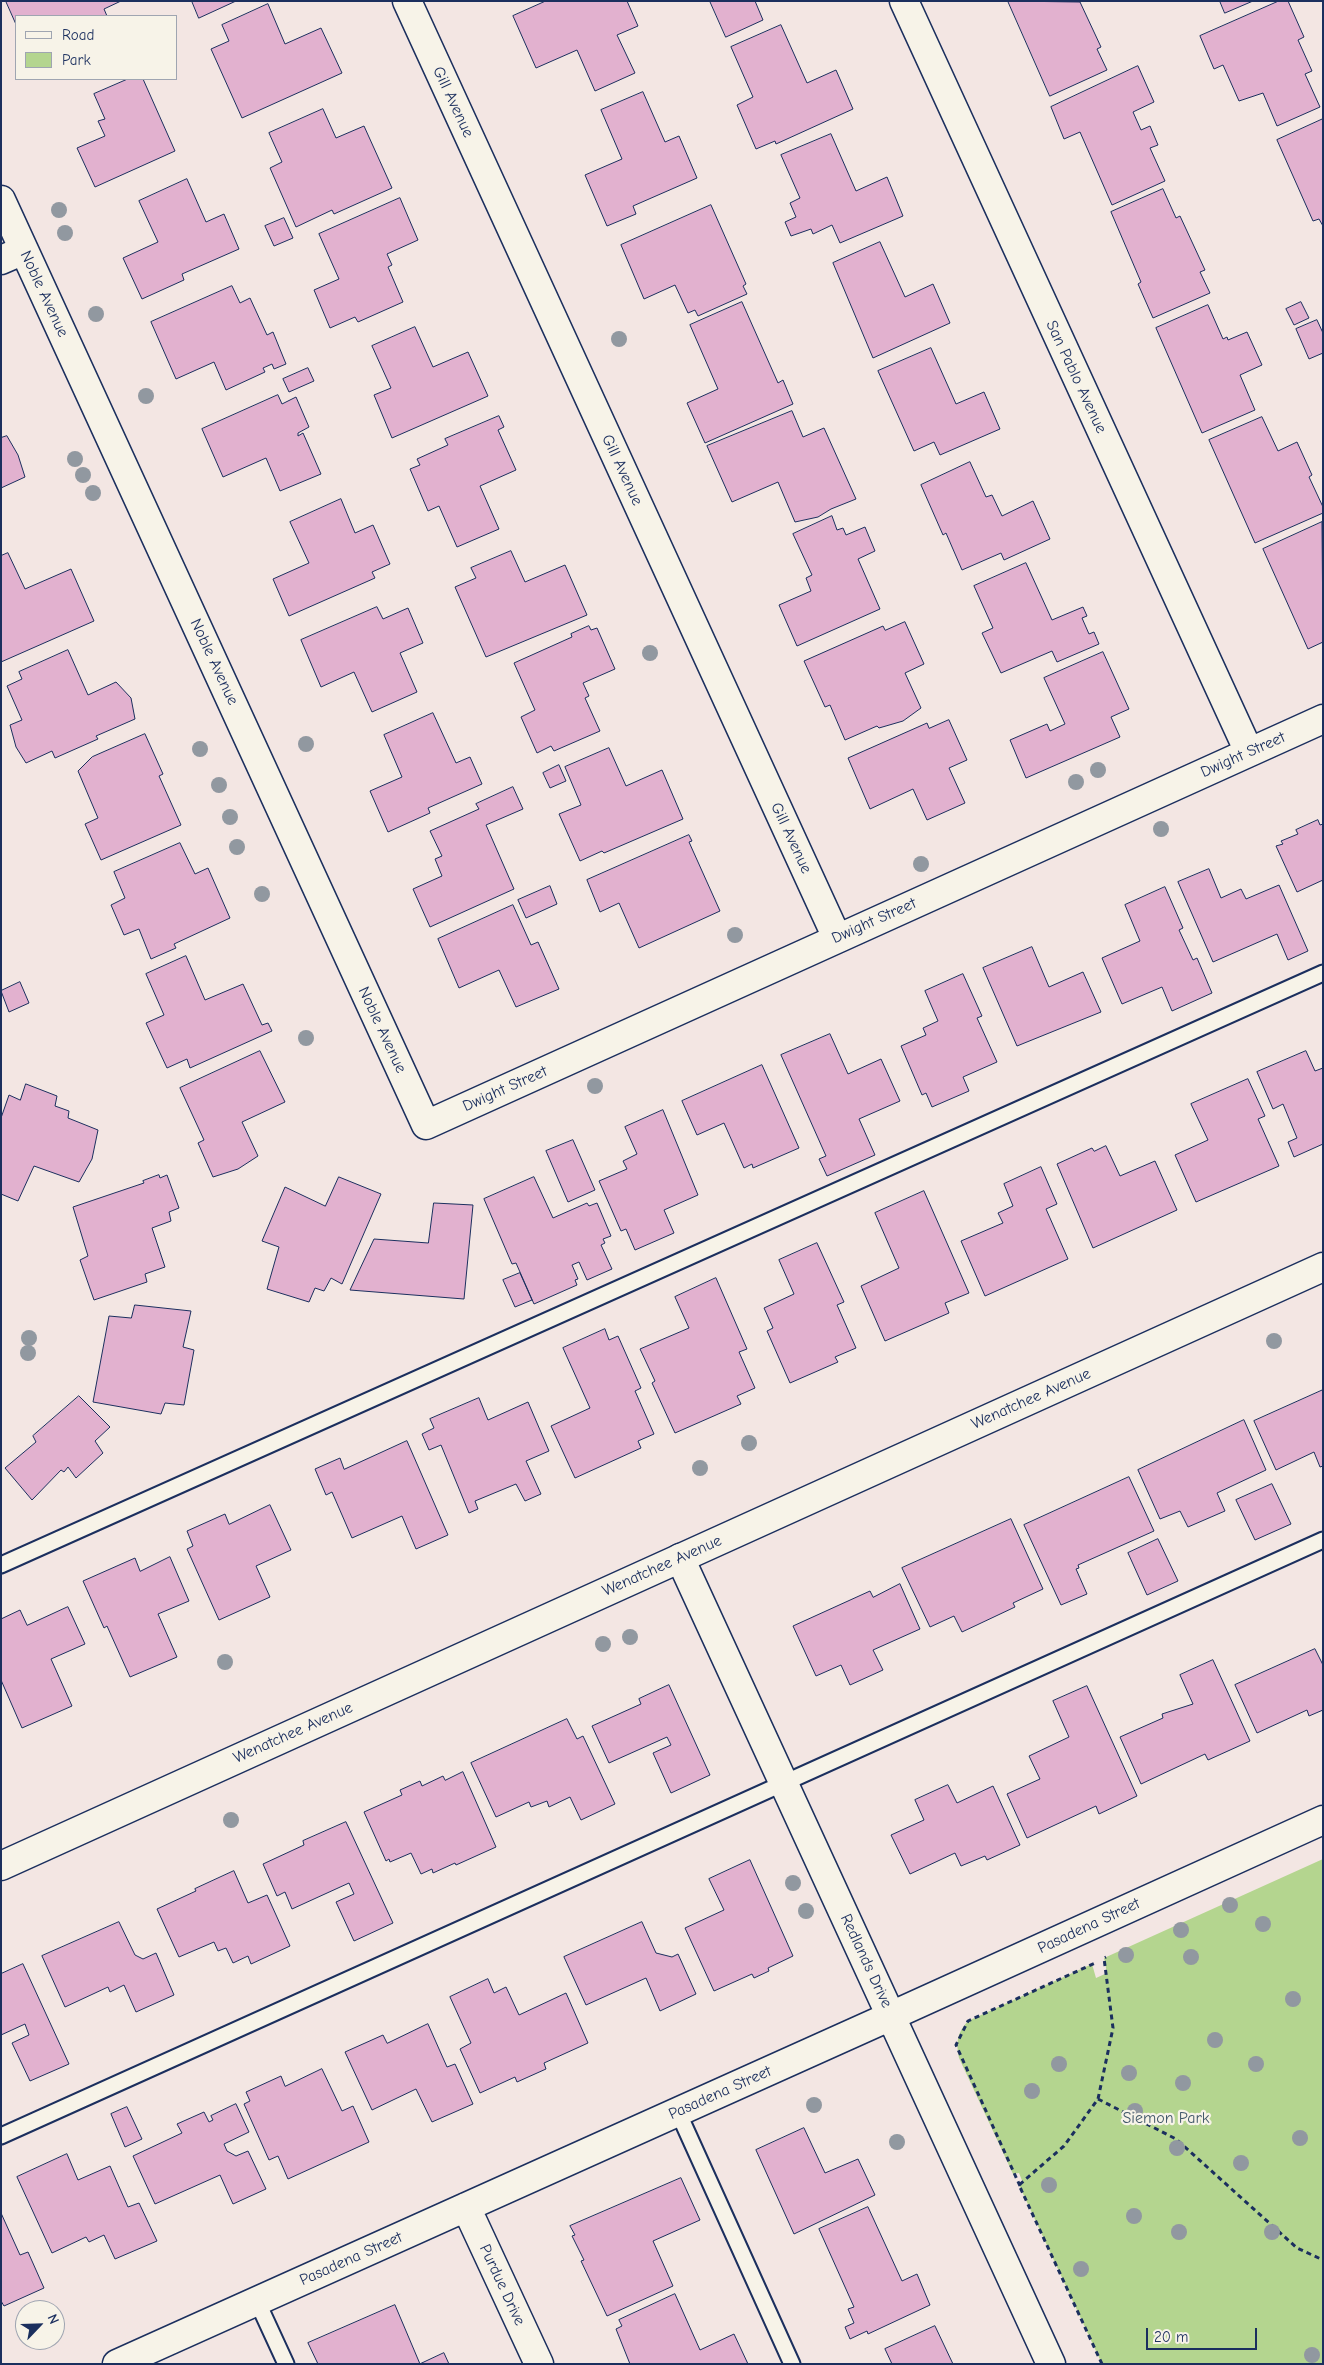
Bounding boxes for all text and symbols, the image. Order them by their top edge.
legend [15,15,178,80]
text: Road [62,26,94,44]
text: Park [62,51,91,69]
street label: Gill Avenue [428,63,478,141]
street label: Noble Avenue [16,248,72,340]
street label: San Pablo Avenue [1041,317,1111,437]
street label: Gill Avenue [597,431,647,509]
street label: Noble Avenue [186,616,242,708]
street label: Dwight Street [1198,728,1288,782]
street label: Gill Avenue [766,799,816,877]
street label: Dwight Street [829,894,919,948]
street label: Noble Avenue [354,984,410,1076]
street label: Dwight Street [460,1062,550,1116]
street label: Wenatchee Avenue [968,1364,1094,1434]
street label: Wenatchee Avenue [599,1531,725,1601]
street label: Wenatchee Avenue [230,1698,356,1768]
street label: Pasadena Street [1035,1894,1143,1958]
street label: Redlands Drive [836,1911,896,2011]
street label: Pasadena Street [666,2062,774,2124]
park label: Siemon Park [1122,2108,1210,2128]
street label: Pasadena Street [297,2228,405,2290]
street label: Purdue Drive [475,2241,529,2329]
north arrow [15,2300,65,2350]
text: N [44,2311,63,2327]
scale bar [1149,2318,1260,2350]
text: 20 m [1154,2328,1188,2346]

